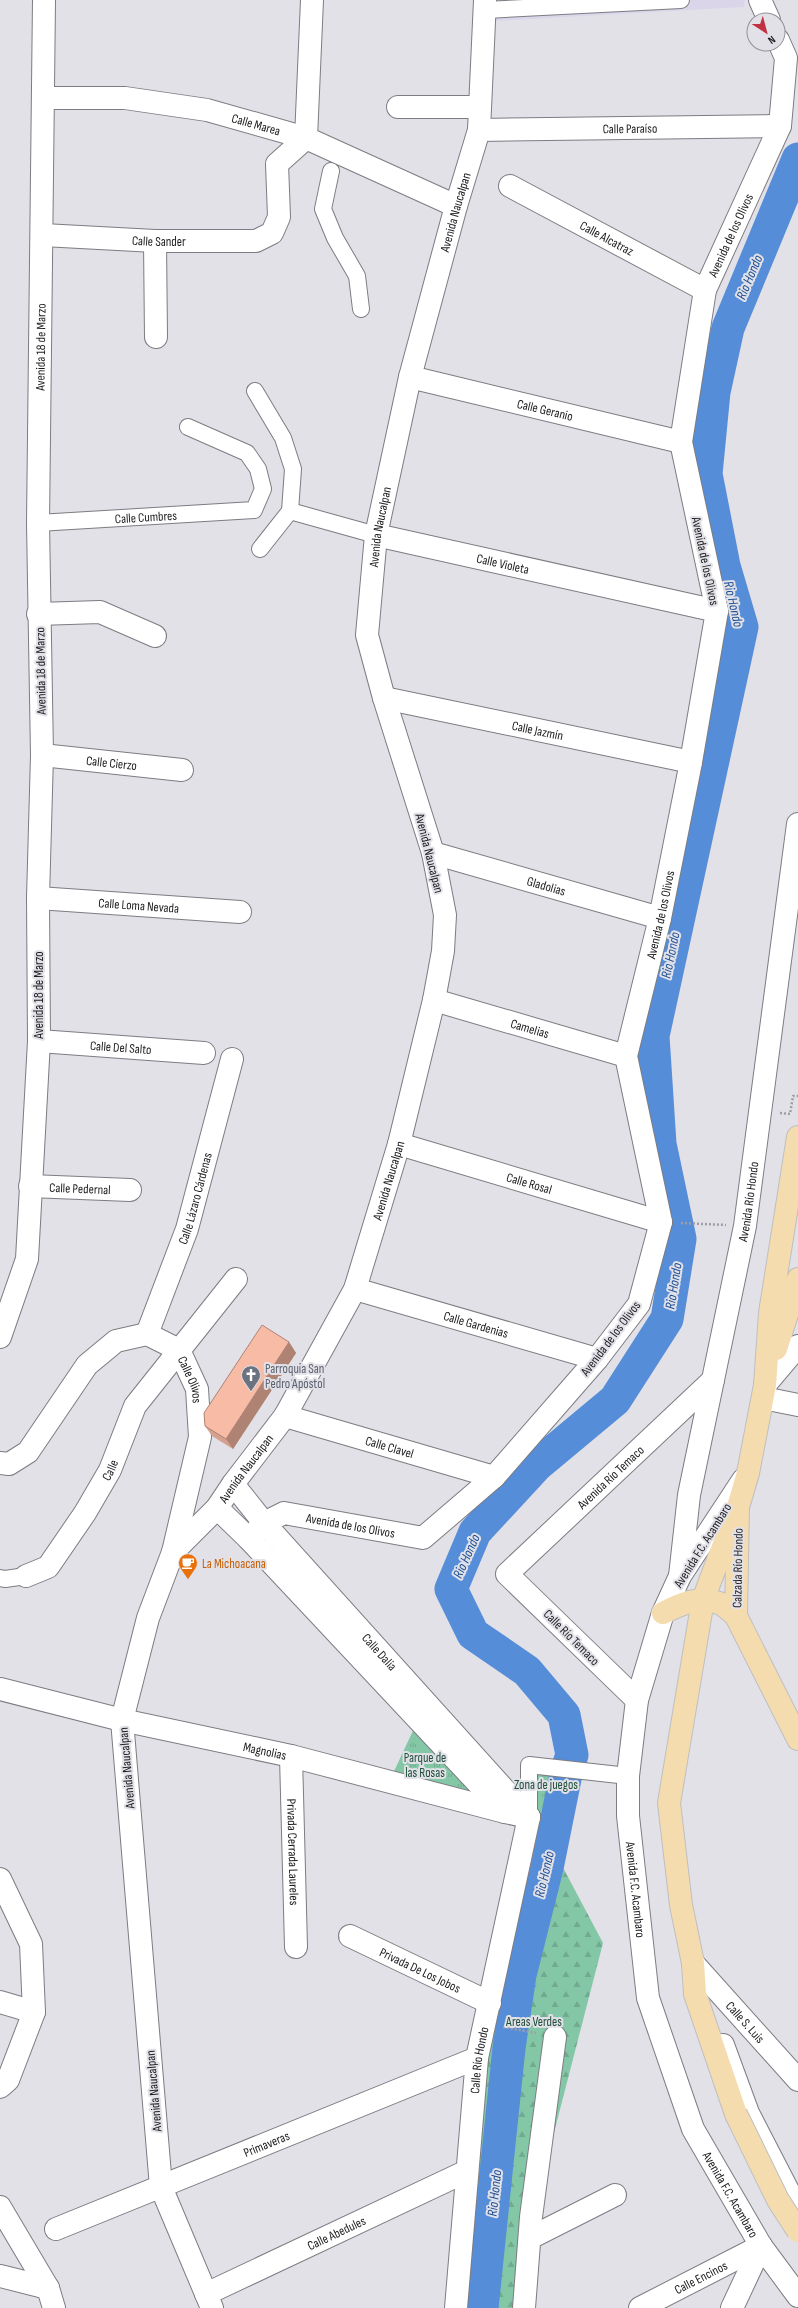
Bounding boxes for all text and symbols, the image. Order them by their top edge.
north arrow [746,12,786,52]
text: N [765,33,778,47]
street label: Calle Marea [230,110,282,139]
street label: Calle Paraíso [603,121,657,137]
street label: Avenida Naucalpan [437,171,475,255]
street label: Avenida de los Olivos [705,191,757,281]
street label: Calle Alcatraz [577,218,637,260]
street label: Calle Sander [131,233,186,250]
water label: Rio Hondo [733,252,767,302]
street label: Avenida 18 de Marzo [33,303,50,392]
street label: Calle Geranio [515,396,574,425]
street label: Avenida Naucalpan [366,485,395,569]
street label: Calle Cumbres [114,508,178,527]
street label: Avenida de los Olivos [688,515,722,607]
street label: Calle Violeta [475,551,531,578]
water label: Rio Hondo [720,579,747,629]
street label: Avenida 18 de Marzo [32,627,50,716]
street label: Calle Jazmín [510,718,565,744]
street label: Calle Cierzo [85,753,138,774]
street label: Avenida Naucalpan [411,811,447,895]
street label: Avenida de los Olivos [643,869,678,962]
street label: Gladolias [525,873,568,900]
street label: Calle Loma Nevada [98,895,180,917]
water label: Rio Hondo [657,930,684,980]
street label: Avenida 18 de Marzo [31,951,47,1040]
street label: Camelias [509,1016,551,1042]
street label: Calle Del Salto [89,1038,152,1058]
street label: Avenida Naucalpan [369,1140,408,1223]
street label: Calle Lázaro Cárdenas [175,1151,216,1247]
street label: Avenida Río Hondo [735,1161,762,1244]
street label: Calle Rosal [504,1169,554,1198]
street label: Calle Pedernal [49,1180,111,1198]
water label: Rio Hondo [661,1261,686,1310]
street label: Avenida de los Olivos [577,1298,644,1380]
street label: Calle Gardenias [442,1308,510,1342]
street label: Calle Olivos [174,1354,205,1404]
place label: Parroquia San Pedro Apóstol [265,1361,325,1392]
church icon: Parroquia San Pedro Apóstol [240,1364,262,1392]
street label: Avenida Naucalpan [215,1431,277,1507]
street label: Calle Clavel [363,1433,415,1462]
street label: Avenida Río Temaco [574,1442,648,1513]
street label: Calle [99,1458,122,1484]
street label: Avenida F.C. Acambaro [670,1500,735,1592]
street label: Avenida de los Olivos [304,1510,396,1542]
street label: Calzada Río Hondo [729,1528,747,1608]
water label: Rio Hondo [449,1531,484,1581]
cafe icon: La Michoacana [177,1552,199,1580]
place label: La Michoacana [202,1556,266,1572]
street label: Calle Río Temaco [540,1606,603,1669]
street label: Calle Dalia [358,1630,400,1674]
street label: Avenida Naucalpan [115,1727,139,1810]
street label: Magnolias [242,1739,288,1764]
park label: Parque de las Rosas [404,1750,446,1781]
park label: Zona de juegos [514,1777,578,1793]
street label: Privada Cerrada Laureles [283,1798,302,1906]
street label: Avenida F.C. Acambaro [622,1840,648,1939]
water label: Rio Hondo [531,1849,558,1899]
street label: Privada De Los Jobos [377,1944,463,1997]
street label: Calle S. Luis [722,1998,768,2047]
park label: Areas Verdes [505,2014,562,2030]
street label: Calle Río Hondo [467,2025,493,2094]
street label: Avenida Naucalpan [142,2050,166,2133]
street label: Primaveras [241,2128,292,2161]
street label: Avenida F.C. Acambaro [698,2148,761,2241]
water label: Rio Hondo [484,2169,505,2217]
street label: Calle Abedules [305,2213,369,2254]
street label: Calle Encinos [672,2258,730,2298]

